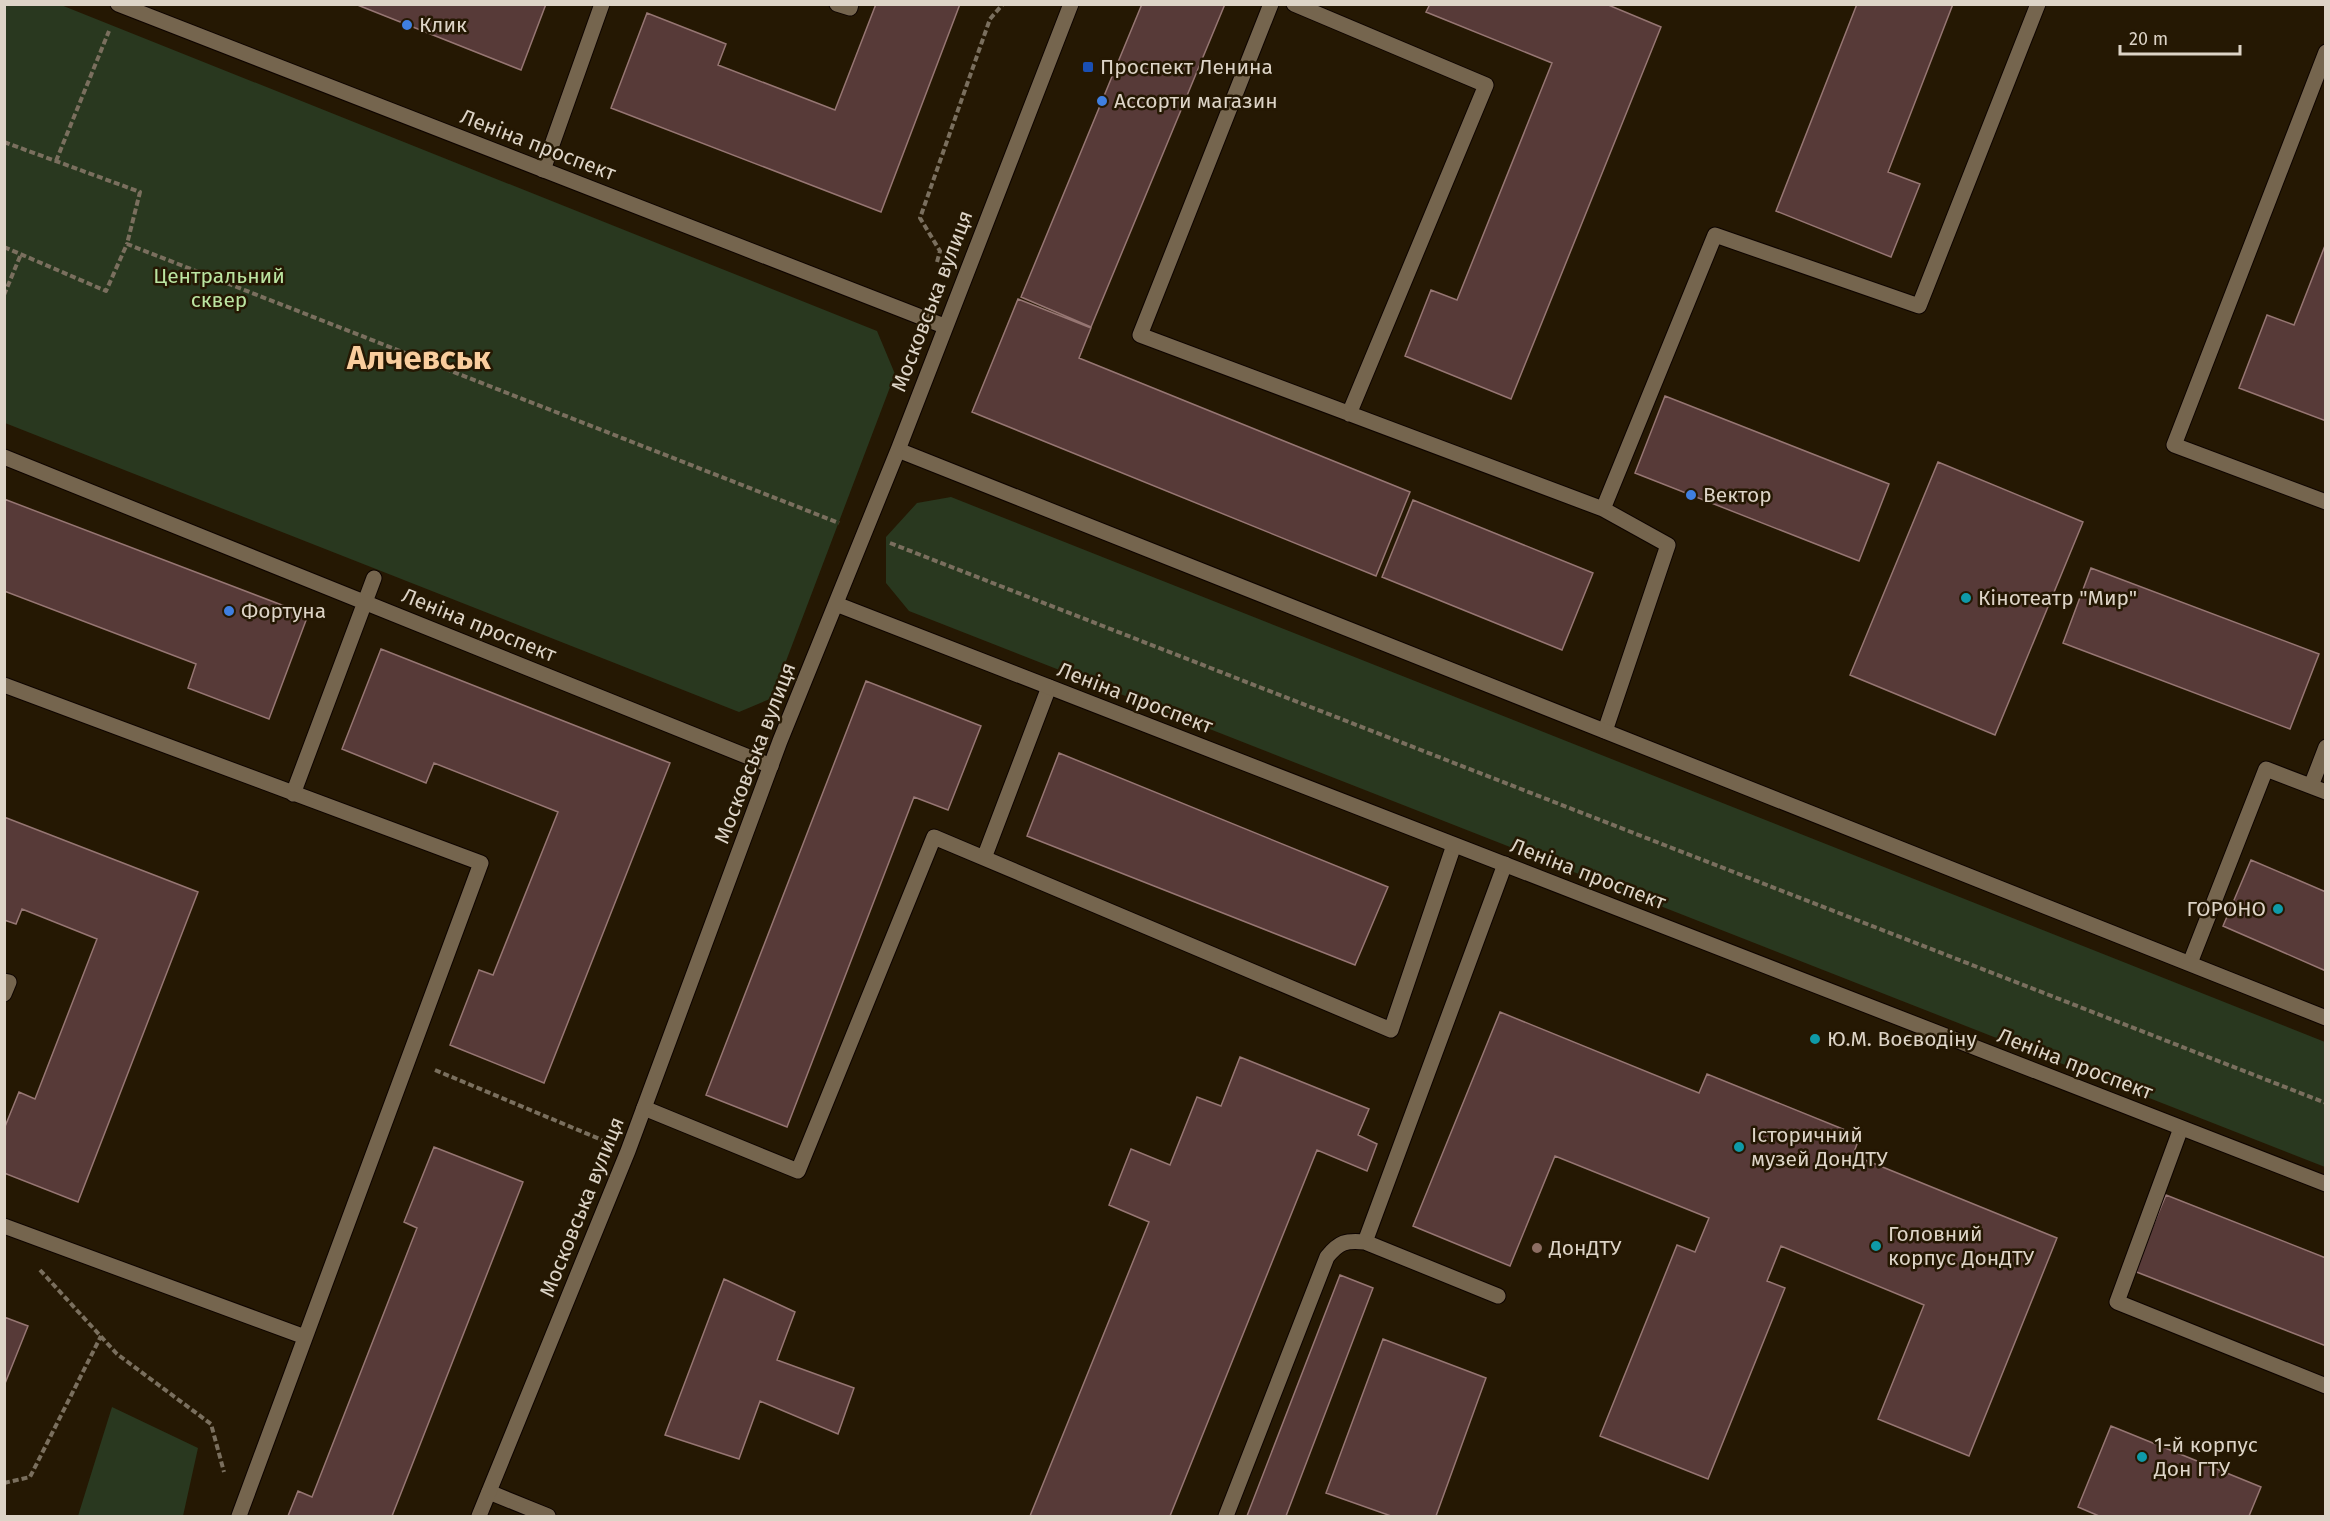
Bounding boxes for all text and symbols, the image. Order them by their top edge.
place label: Клик [419,12,467,38]
marker: Клик [400,18,414,32]
scale bar [2120,18,2240,56]
text: 20 m [2129,28,2168,50]
place label: Проспект Ленина [1100,54,1273,80]
marker: Проспект Ленина [1081,60,1095,74]
place label: Ассорти магазин [1114,88,1278,114]
marker: Ассорти магазин [1095,94,1109,108]
street label: Леніна проспект [457,103,620,187]
street label: Московська вулиця [885,207,979,395]
park label: Центральний сквер [153,263,285,313]
district label: Алчевськ [346,338,492,378]
place label: Вектор [1703,482,1772,508]
marker: Вектор [1684,488,1698,502]
street label: Леніна проспект [398,582,561,668]
place label: Кінотеатр "Мир" [1978,585,2137,611]
marker: Кінотеатр "Мир" [1959,591,1973,605]
place label: Фортуна [241,598,326,624]
marker: Фортуна [222,604,236,618]
street label: Леніна проспект [1054,656,1217,740]
street label: Московська вулиця [708,659,802,847]
street label: Леніна проспект [1507,832,1670,916]
place label: ГОРОНО [2187,896,2266,922]
marker: ГОРОНО [2271,902,2285,916]
street label: Леніна проспект [1994,1022,2157,1106]
place label: Ю.М. Воєводіну [1827,1026,1978,1052]
marker: Ю.М. Воєводіну [1808,1032,1822,1046]
street label: Московська вулиця [534,1113,630,1301]
place label: Історичний музей ДонДТУ [1751,1122,1888,1172]
marker: Історичний музей ДонДТУ [1732,1140,1746,1154]
place label: Головний корпус ДонДТУ [1888,1221,2035,1271]
place label: ДонДТУ [1548,1235,1622,1261]
marker: Головний корпус ДонДТУ [1869,1239,1883,1253]
marker: ДонДТУ [1530,1241,1544,1255]
place label: 1-й корпус Дон ГТУ [2153,1432,2258,1482]
marker: 1-й корпус Дон ГТУ [2135,1450,2149,1464]

